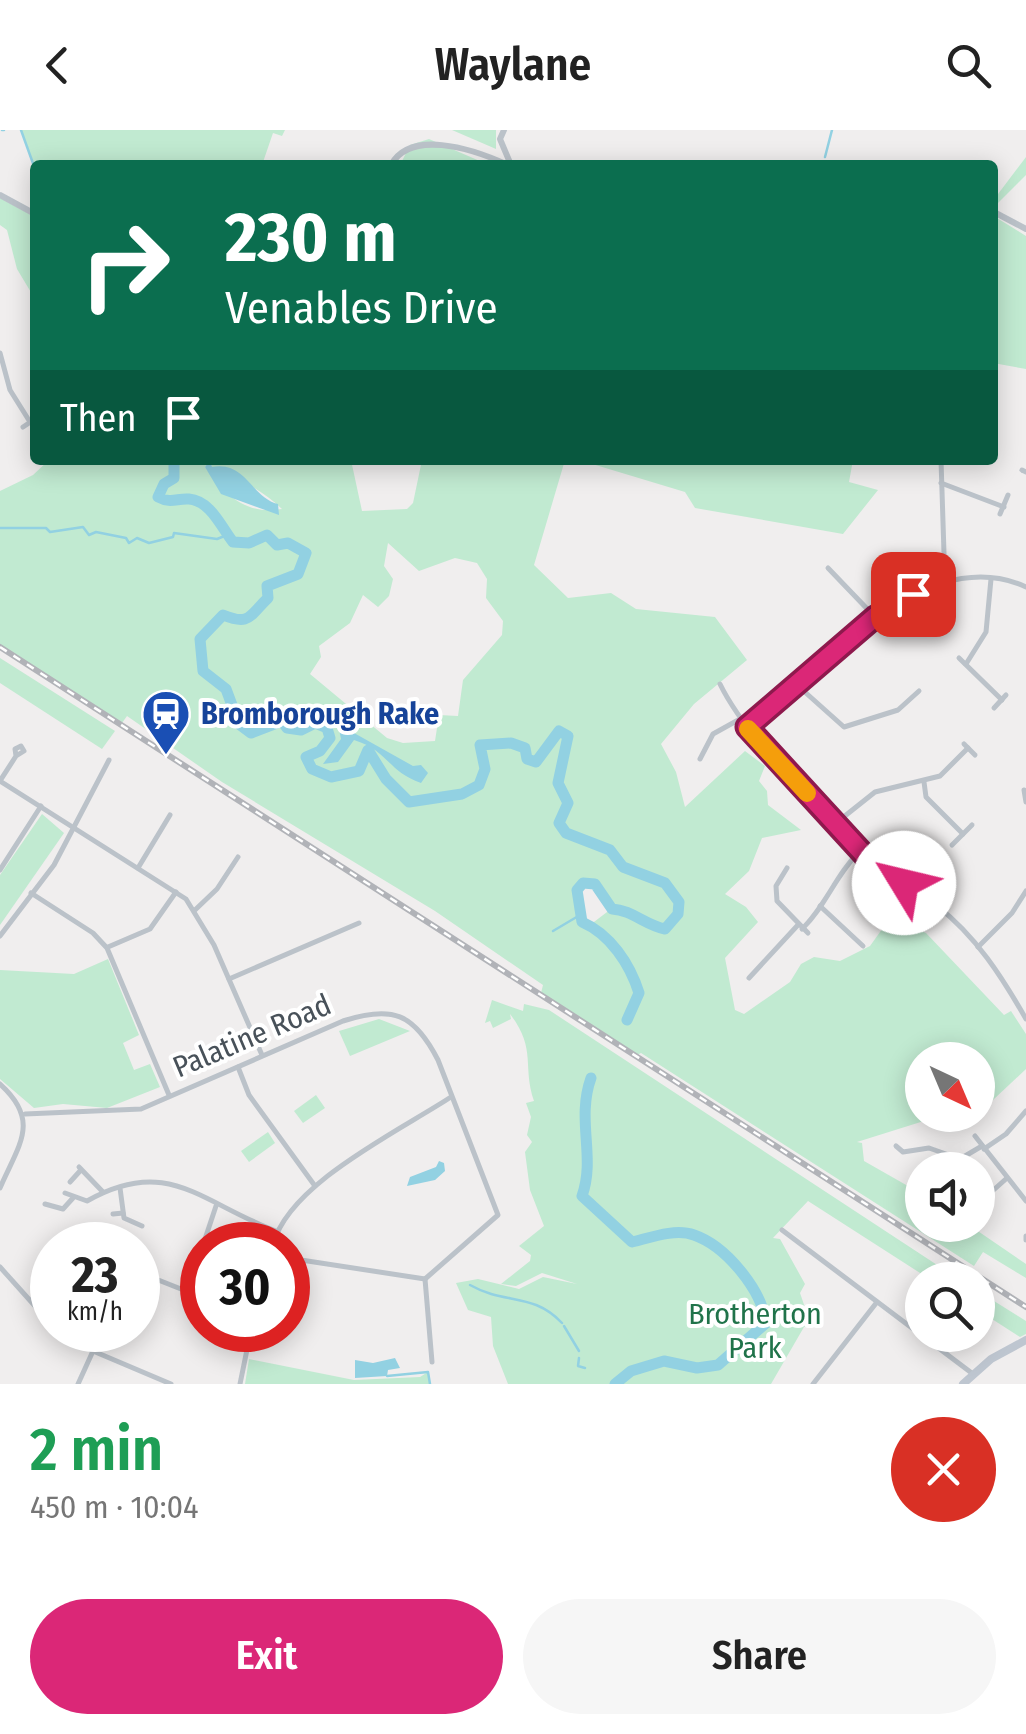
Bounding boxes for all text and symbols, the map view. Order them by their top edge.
icon: back [30,38,85,93]
text: Waylane [435,38,591,92]
icon: search [941,38,996,93]
text: 230 m [225,196,397,280]
icon: right [60,200,190,330]
text: Venables Drive [225,281,498,335]
icon: arrive [156,390,211,445]
text: Then [60,395,136,441]
pin [871,552,956,637]
icon: arrive [886,567,941,622]
station icon: Bromborough Rake [140,688,192,756]
place label: Bromborough Rake [201,696,439,732]
position arrow [852,831,956,935]
street label: Palatine Road [168,987,336,1085]
north arrow [905,1042,995,1132]
map controls [905,1042,995,1352]
button: sound [905,1152,995,1242]
speed limit sign: 30 [180,1222,310,1352]
text: 23 [72,1245,118,1305]
button: search [905,1262,995,1352]
park label: Brotherton Park [688,1296,822,1366]
text: km/h [67,1297,123,1327]
text: 2 min [30,1414,163,1486]
button: close [891,1417,996,1522]
text: 450 m · 10:04 [30,1488,199,1526]
button: Exit [30,1599,503,1714]
button: Share [523,1599,996,1714]

